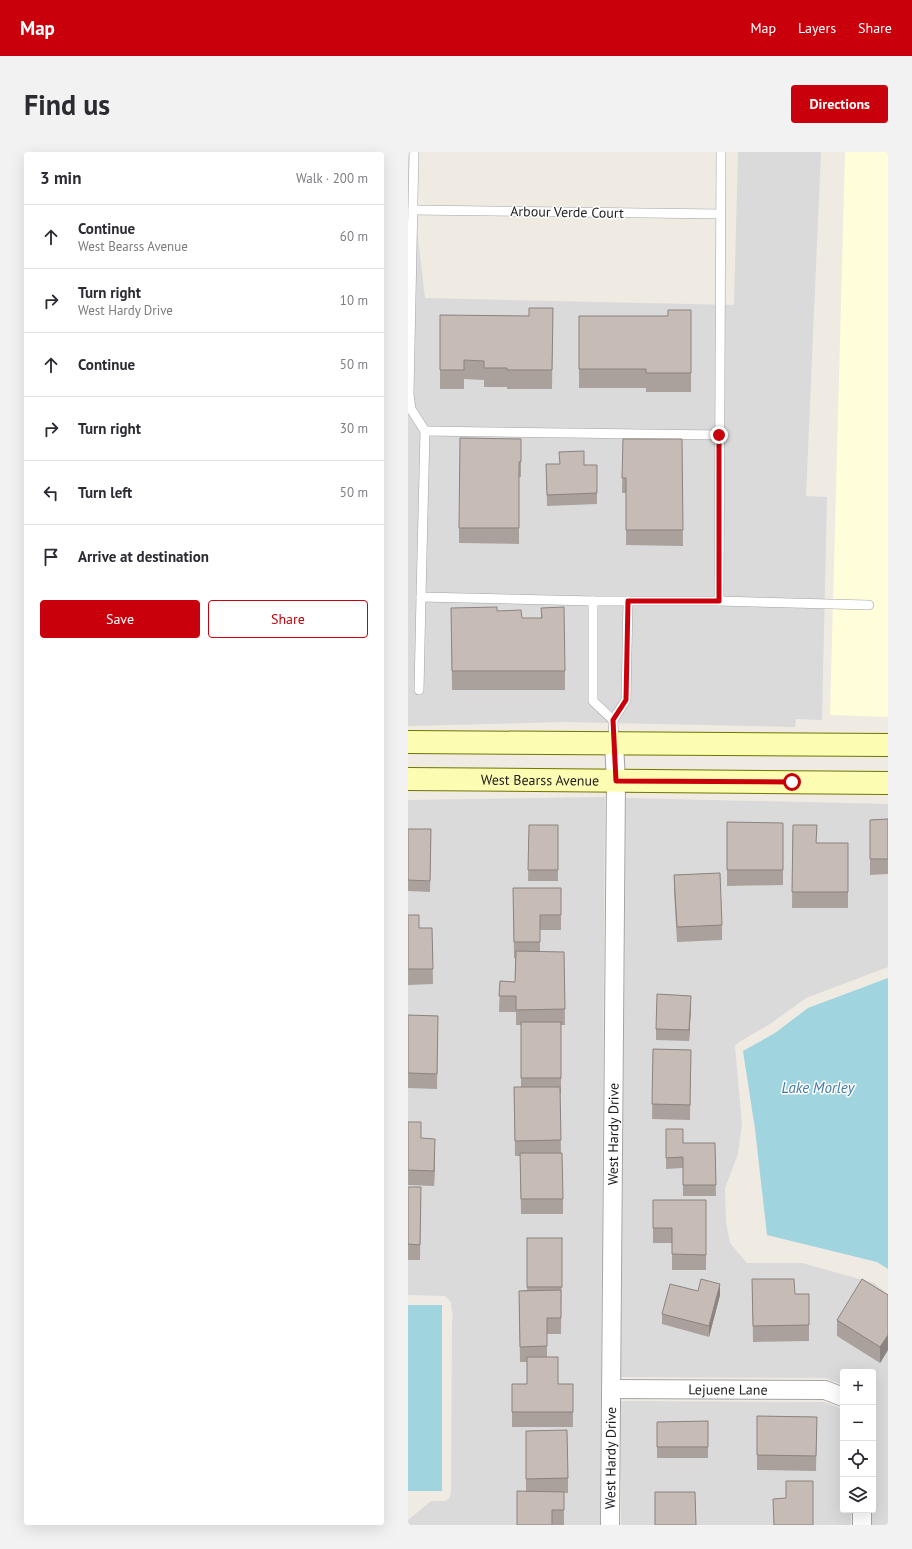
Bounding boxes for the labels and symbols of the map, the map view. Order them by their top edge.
street label: Arbour Verde Court [510,202,624,222]
route end [710,426,728,444]
street label: West Bearss Avenue [481,771,599,790]
route start [783,773,801,791]
water label: Lake Morley [782,1078,856,1097]
street label: West Hardy Drive [604,1083,623,1185]
street label: Lejuene Lane [688,1380,768,1399]
street label: West Hardy Drive [601,1407,620,1509]

